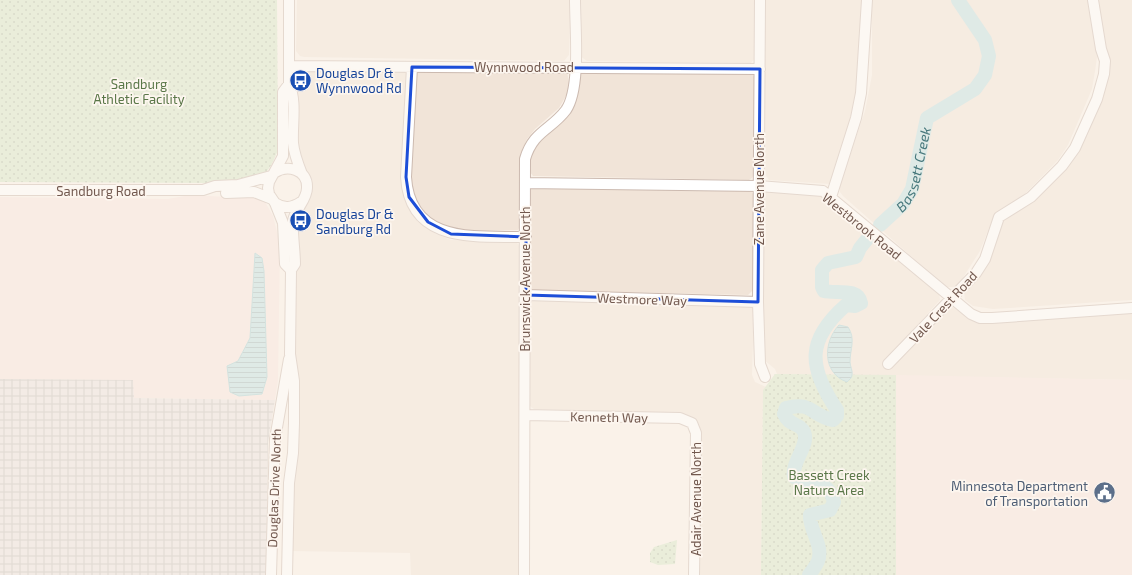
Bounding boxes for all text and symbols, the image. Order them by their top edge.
street label: Wynnwood Road [474,59,574,75]
place label: Douglas Dr & Wynnwood Rd [316,65,402,96]
bus stop icon: Douglas Dr & Wynnwood Rd [288,67,314,93]
park label: Sandburg Athletic Facility [93,76,185,107]
water label: Bassett Creek [892,125,933,215]
street label: Zane Avenue North [751,133,767,245]
street label: Sandburg Road [56,183,146,199]
street label: Westbrook Road [819,189,905,263]
place label: Douglas Dr & Sandburg Rd [316,206,394,237]
street label: Brunswick Avenue North [517,207,533,351]
bus stop icon: Douglas Dr & Sandburg Rd [288,208,314,234]
street label: Vale Crest Road [906,268,980,346]
street label: Westmore Way [597,289,688,309]
street label: Kenneth Way [570,408,648,426]
street label: Douglas Drive North [264,428,284,548]
street label: Adair Avenue North [688,442,704,556]
park label: Bassett Creek Nature Area [788,467,870,498]
place label: Minnesota Department of Transportation [951,478,1088,509]
public building icon: Minnesota Department of Transportation [1091,480,1117,506]

